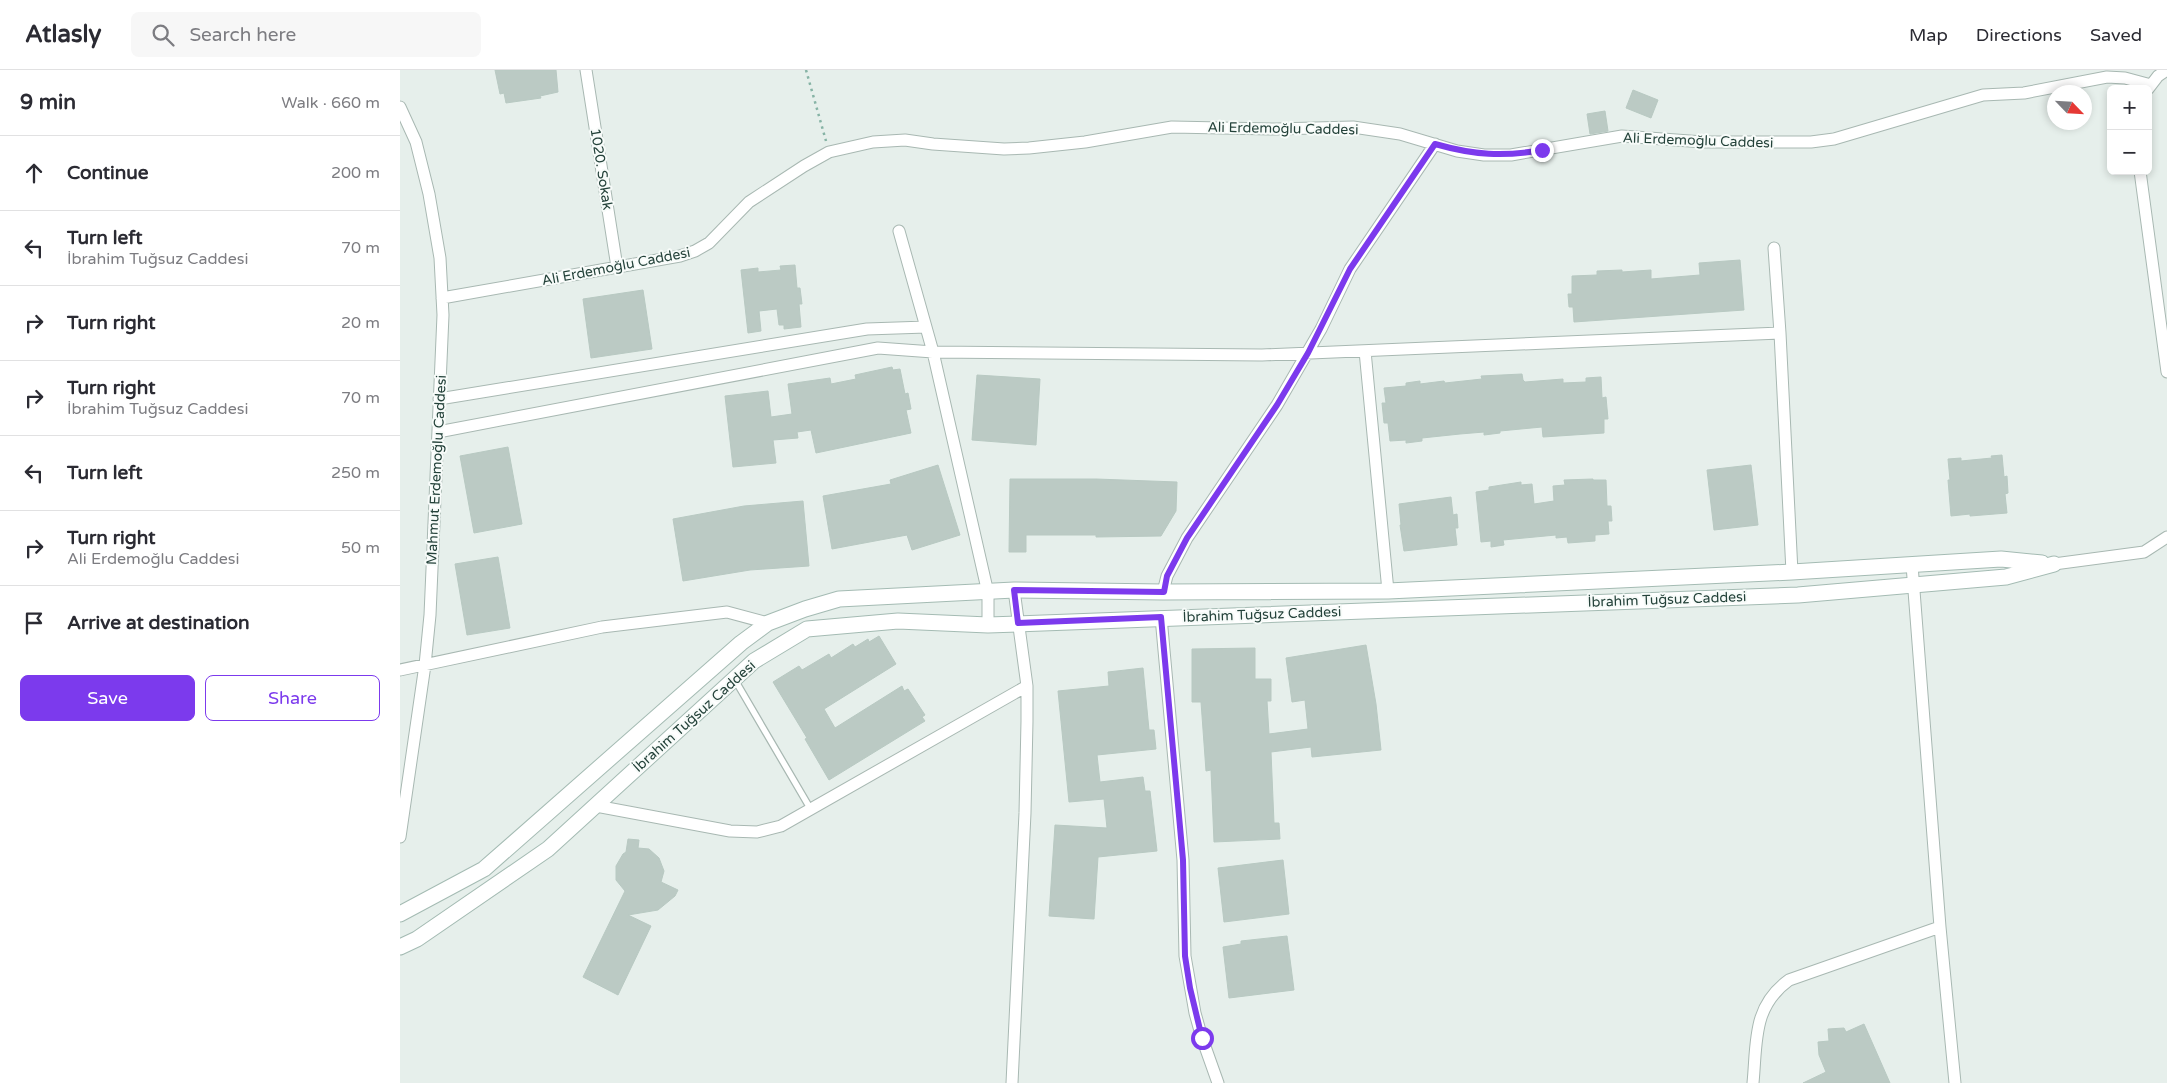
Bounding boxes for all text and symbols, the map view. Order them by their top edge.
search box [131,12,481,57]
text: Atlasly [25,20,101,49]
icon: search [149,21,177,49]
text: Search here [189,24,296,46]
text: Map [1909,24,1948,46]
text: Directions [1976,24,2062,46]
text: Saved [2090,24,2142,46]
north arrow [2047,85,2092,130]
map controls [2107,85,2152,175]
button: + [2107,85,2152,130]
text: 9 min [20,90,76,115]
text: Walk · 660 m [281,93,380,113]
street label: Ali Erdemoğlu Caddesi [1207,119,1359,138]
street label: 1020. Sokak [587,127,616,212]
street label: Ali Erdemoğlu Caddesi [1622,129,1774,152]
button: − [2107,130,2152,175]
route end [1531,139,1554,162]
icon: ahead [20,159,48,187]
text: Continue [67,162,149,184]
text: 200 m [331,163,380,183]
text: Turn left [67,227,143,249]
icon: left [20,234,48,262]
text: 70 m [341,238,380,258]
street label: Ali Erdemoğlu Caddesi [540,244,692,289]
text: İbrahim Tuğsuz Caddesi [67,249,248,269]
icon: right [20,309,48,337]
text: Turn right [67,312,155,334]
text: 20 m [341,313,380,333]
street label: Mahmut Erdemoğlu Caddesi [423,375,450,565]
text: Turn right [67,377,155,399]
icon: right [20,384,48,412]
text: 70 m [341,388,380,408]
text: İbrahim Tuğsuz Caddesi [67,399,248,419]
icon: left [20,459,48,487]
text: Turn left [67,462,143,484]
text: 250 m [331,463,380,483]
text: Turn right [67,527,155,549]
icon: right [20,534,48,562]
text: 50 m [341,538,380,558]
text: Ali Erdemoğlu Caddesi [67,549,240,569]
street label: İbrahim Tuğsuz Caddesi [1587,588,1747,611]
street label: İbrahim Tuğsuz Caddesi [1182,603,1342,626]
icon: arrive [20,609,48,637]
text: Arrive at destination [67,612,250,634]
street label: İbrahim Tuğsuz Caddesi [630,657,759,776]
button: Save [20,675,195,721]
button: Share [205,675,380,721]
route start [1191,1027,1214,1050]

